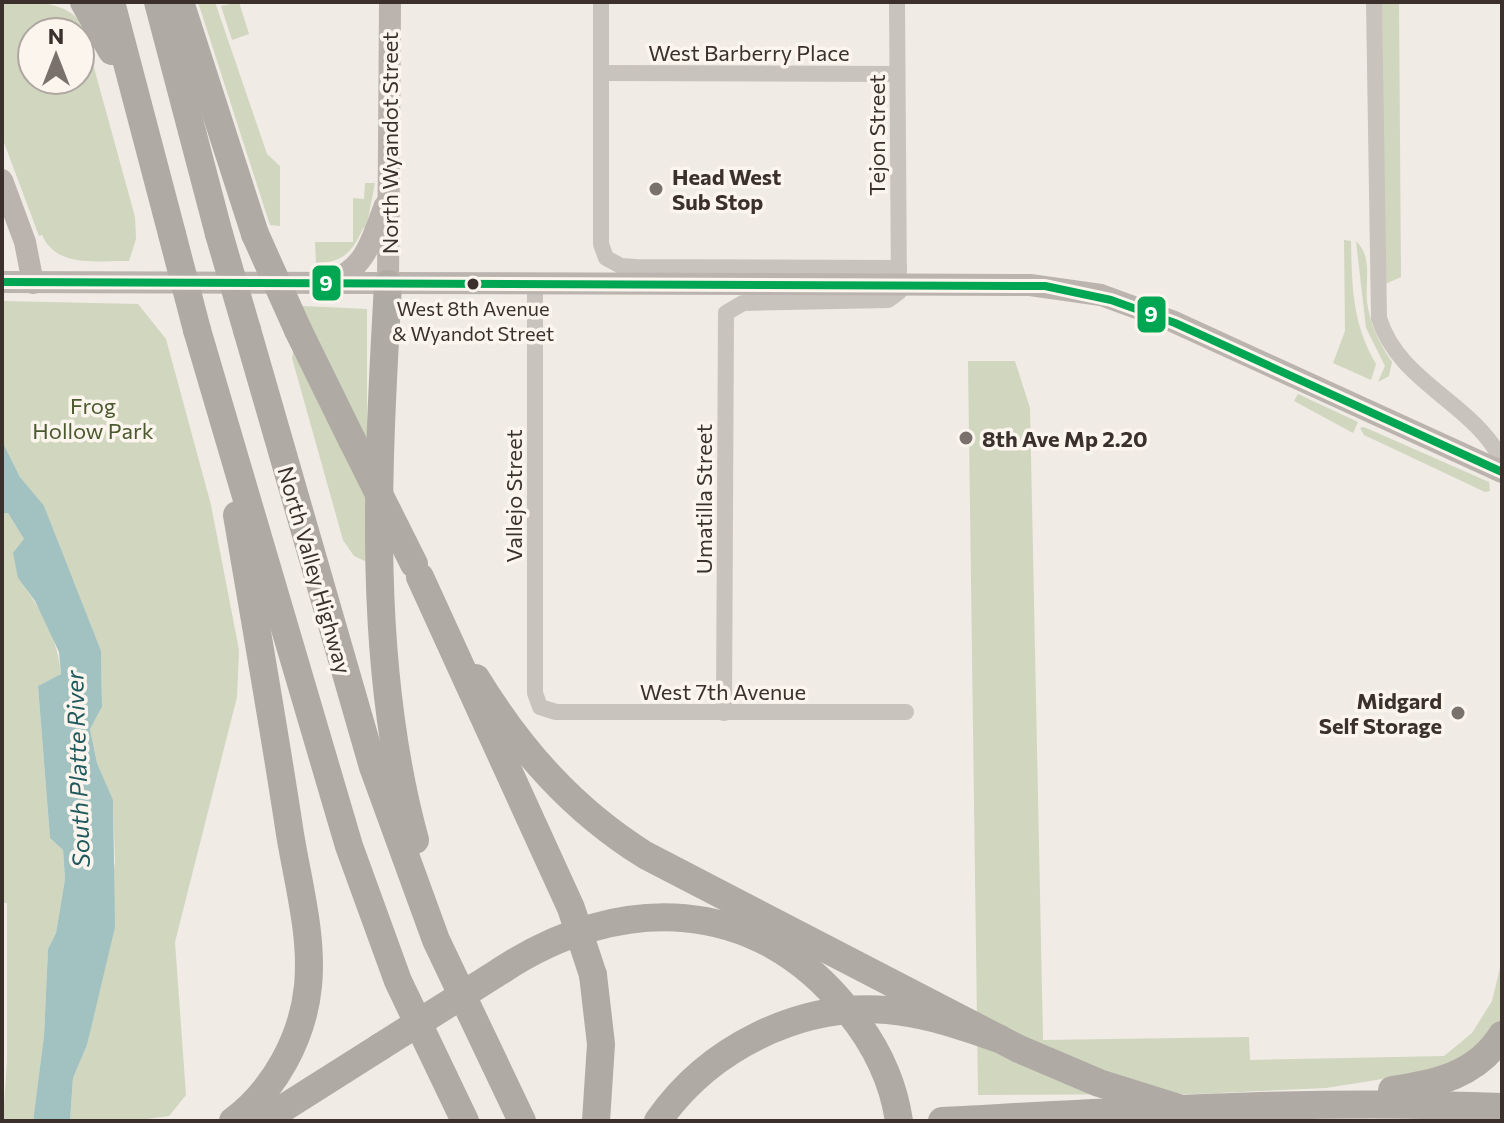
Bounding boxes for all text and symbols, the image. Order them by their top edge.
north arrow [16,16,96,96]
text: N [48,22,64,49]
street label: North Wyandot Street [376,32,403,254]
street label: West Barberry Place [648,39,850,66]
street label: Tejon Street [863,74,890,196]
place label: Head West Sub Stop [672,163,781,215]
marker: Head West Sub Stop [647,180,665,198]
line badge: 9 [311,264,342,302]
text: 9 [319,269,333,296]
marker: West 8th Avenue & Wyandot Street [465,276,481,292]
line badge: 9 [1136,295,1167,334]
place label: West 8th Avenue & Wyandot Street [392,296,554,345]
text: 9 [1144,300,1158,327]
park label: Frog Hollow Park [32,392,154,444]
street label: Umatilla Street [690,424,717,574]
place label: 8th Ave Mp 2.20 [982,425,1148,452]
street label: Vallejo Street [500,429,527,563]
marker: 8th Ave Mp 2.20 [957,429,975,447]
street label: North Valley Highway [272,463,358,677]
water label: South Platte River [59,669,95,868]
street label: West 7th Avenue [640,678,806,705]
place label: Midgard Self Storage [1319,687,1442,739]
marker: Midgard Self Storage [1449,704,1467,722]

